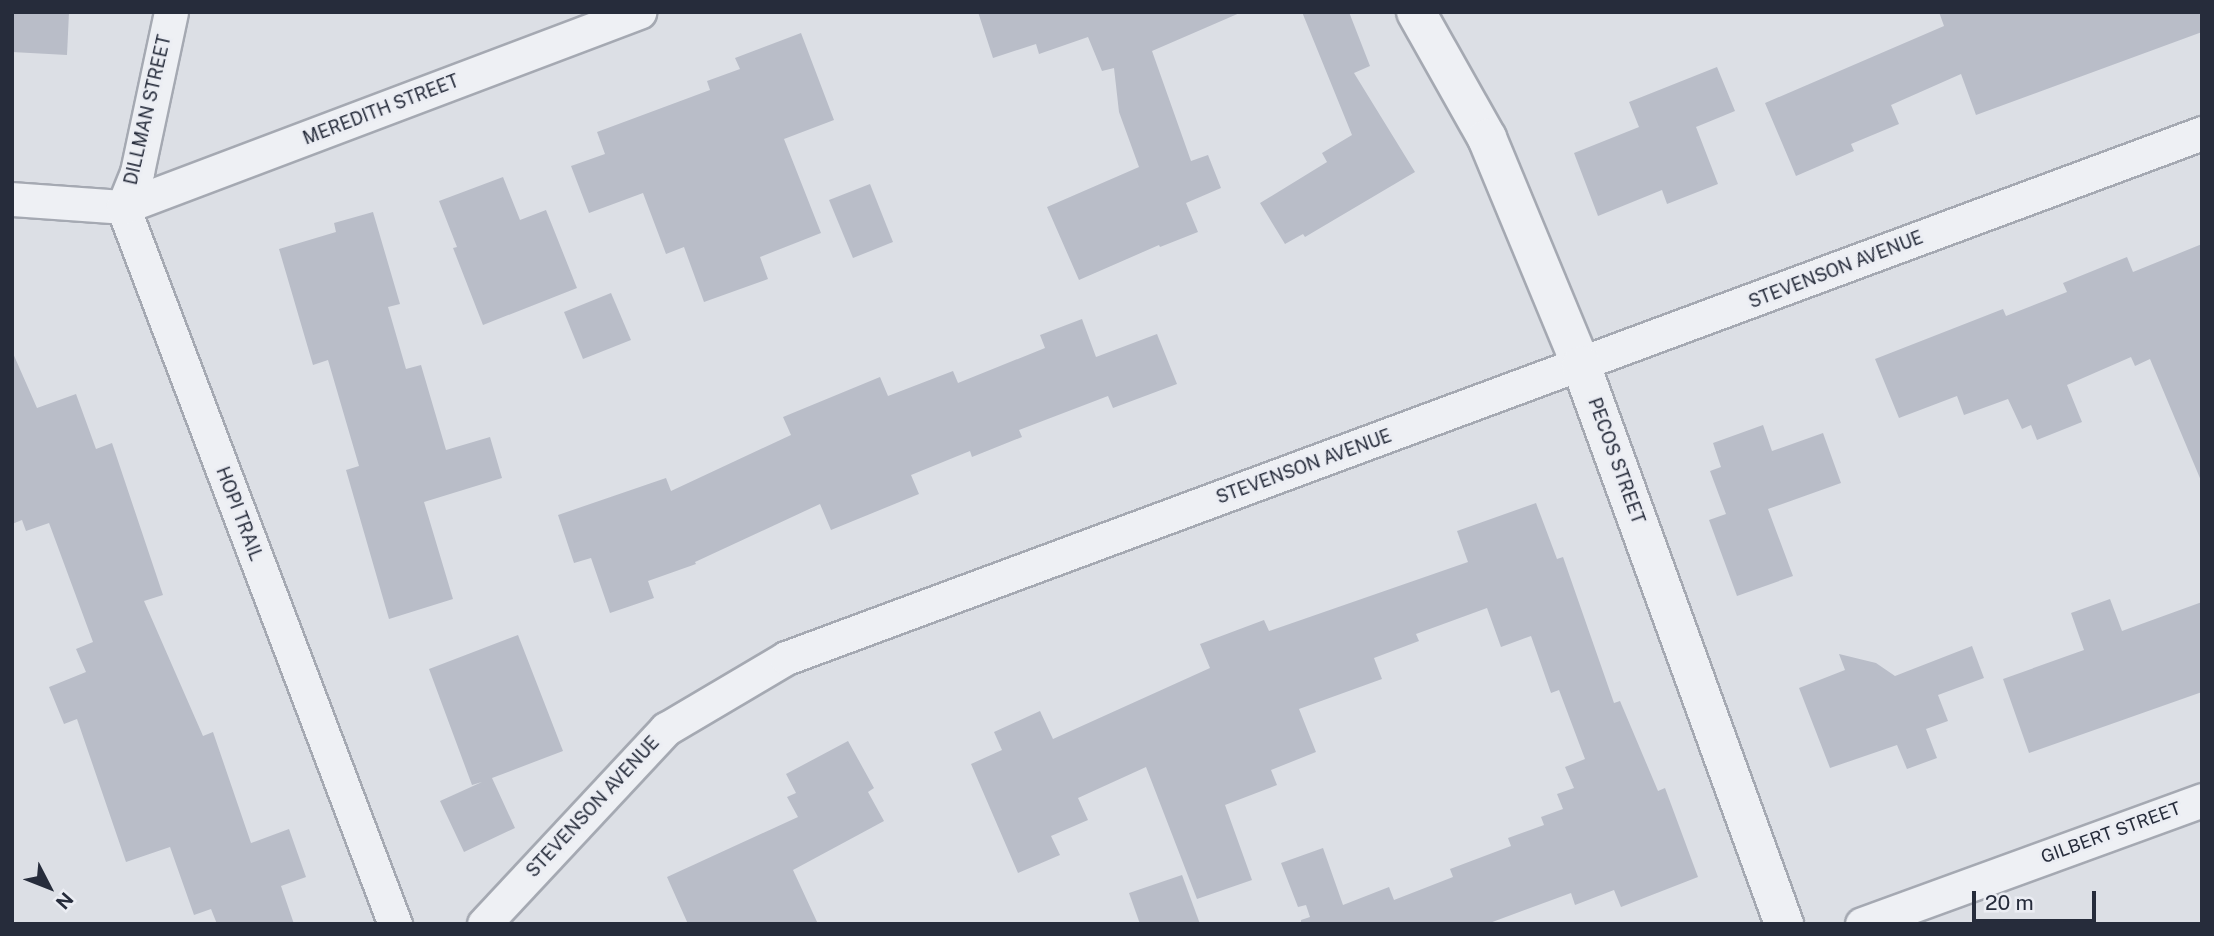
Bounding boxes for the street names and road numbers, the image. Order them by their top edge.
street label: DILLMAN STREET [120,33,176,187]
street label: MEREDITH STREET [300,70,462,150]
street label: STEVENSON AVENUE [1746,227,1926,313]
street label: PECOS STREET [1583,395,1649,527]
street label: STEVENSON AVENUE [1213,425,1395,509]
street label: HOPI TRAIL [211,464,267,564]
street label: STEVENSON AVENUE [522,732,664,882]
street label: GILBERT STREET [2038,798,2184,868]

